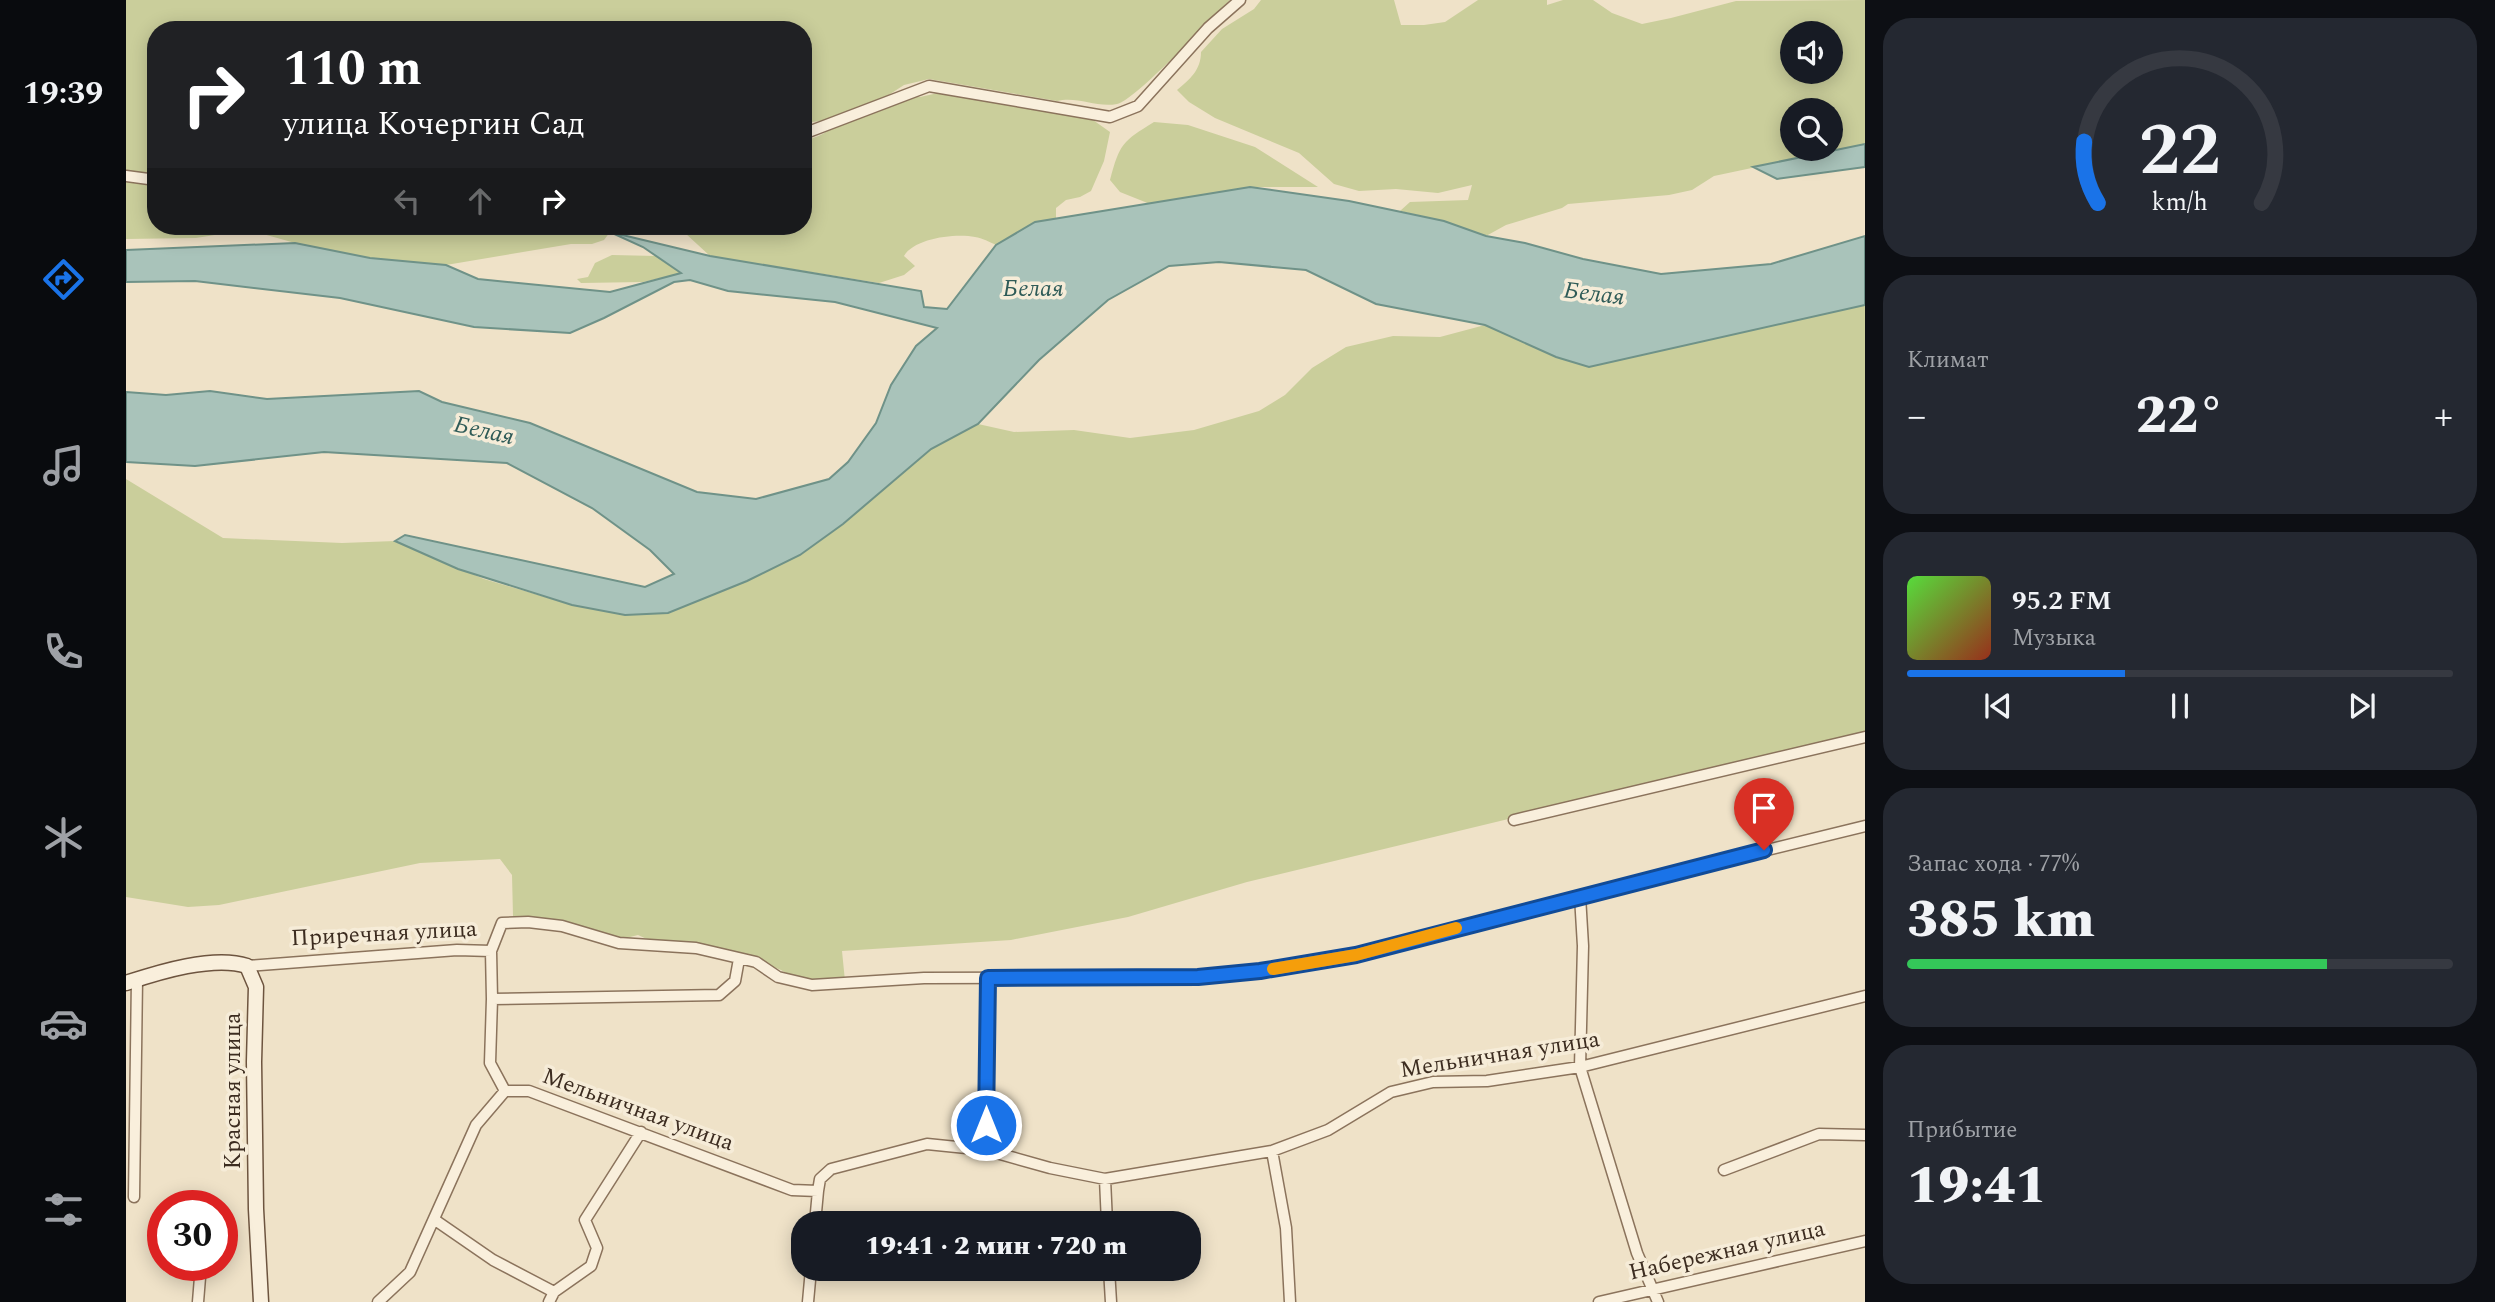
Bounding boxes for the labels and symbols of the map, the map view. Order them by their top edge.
water label: Белая [1003,271,1064,307]
water label: Белая [1562,272,1627,316]
water label: Белая [450,407,518,455]
pin [1734,778,1794,850]
street label: Приречная улица [290,912,478,956]
street label: Красная улица [216,1013,251,1169]
street label: Мельничная улица [1398,1022,1602,1088]
street label: Мельничная улица [537,1059,739,1161]
position arrow [949,1088,1023,1162]
speed limit sign: 30 [147,1190,238,1281]
street label: Набережная улица [1625,1211,1829,1291]

